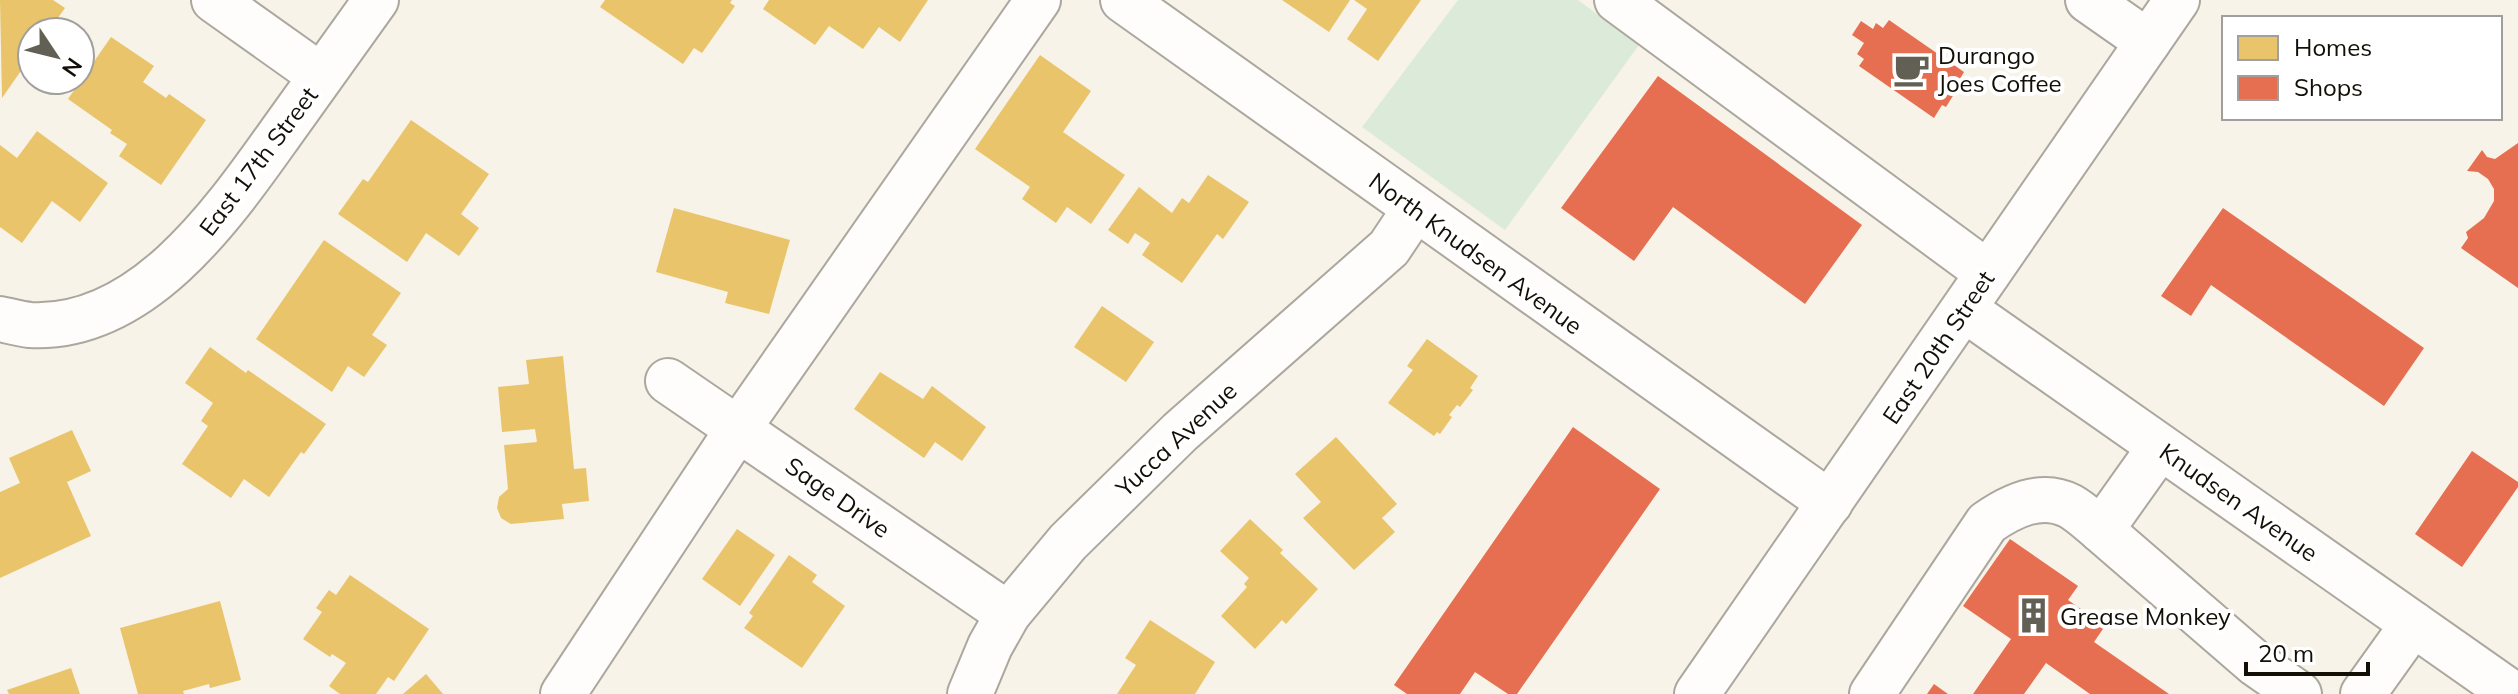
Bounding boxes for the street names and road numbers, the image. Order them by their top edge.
street label: East 17th Street [192,81,324,241]
street label: North Knudsen Avenue [1364,166,1588,340]
street label: East 20th Street [1876,265,2000,429]
street label: Yucca Avenue [1109,375,1243,503]
street label: Knudsen Avenue [2154,436,2324,568]
street label: Sage Drive [780,450,896,544]

